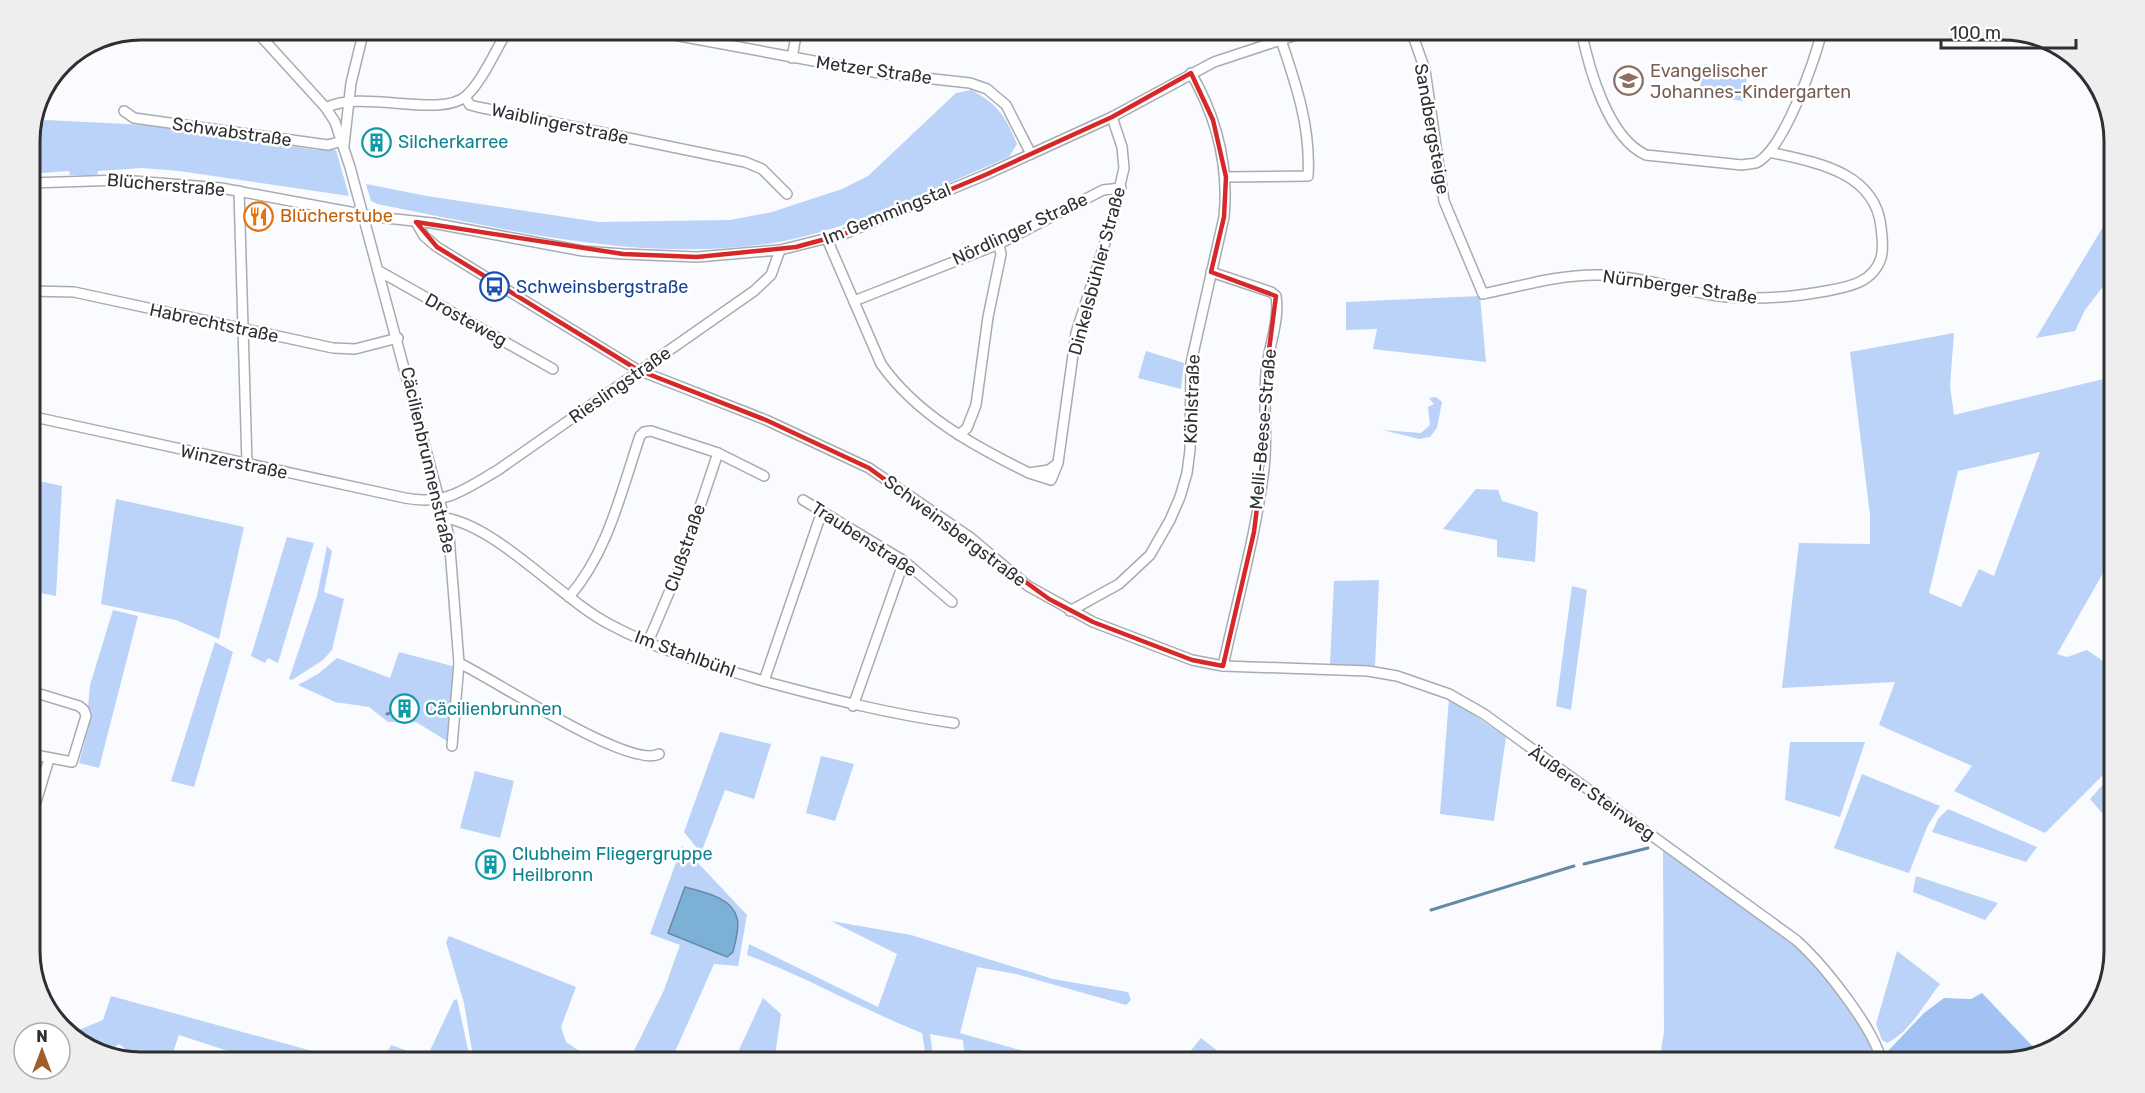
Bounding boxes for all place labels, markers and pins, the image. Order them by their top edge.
place label: Evangelischer Johannes-Kindergarten [1650,60,1851,103]
school or university icon: Evangelischer Johannes-Kindergarten [1613,65,1645,97]
building icon: Silcherkarree [361,126,393,158]
place label: Silcherkarree [398,131,508,153]
restaurant icon: Blücherstube [243,200,275,232]
place label: Blücherstube [280,205,393,227]
bus stop icon: Schweinsbergstraße [479,271,511,303]
place label: Schweinsbergstraße [516,276,688,298]
building icon: Cäcilienbrunnen [388,693,420,725]
place label: Cäcilienbrunnen [425,698,562,720]
place label: Clubheim Fliegergruppe Heilbronn [512,843,712,886]
building icon: Clubheim Fliegergruppe Heilbronn [475,848,507,880]

